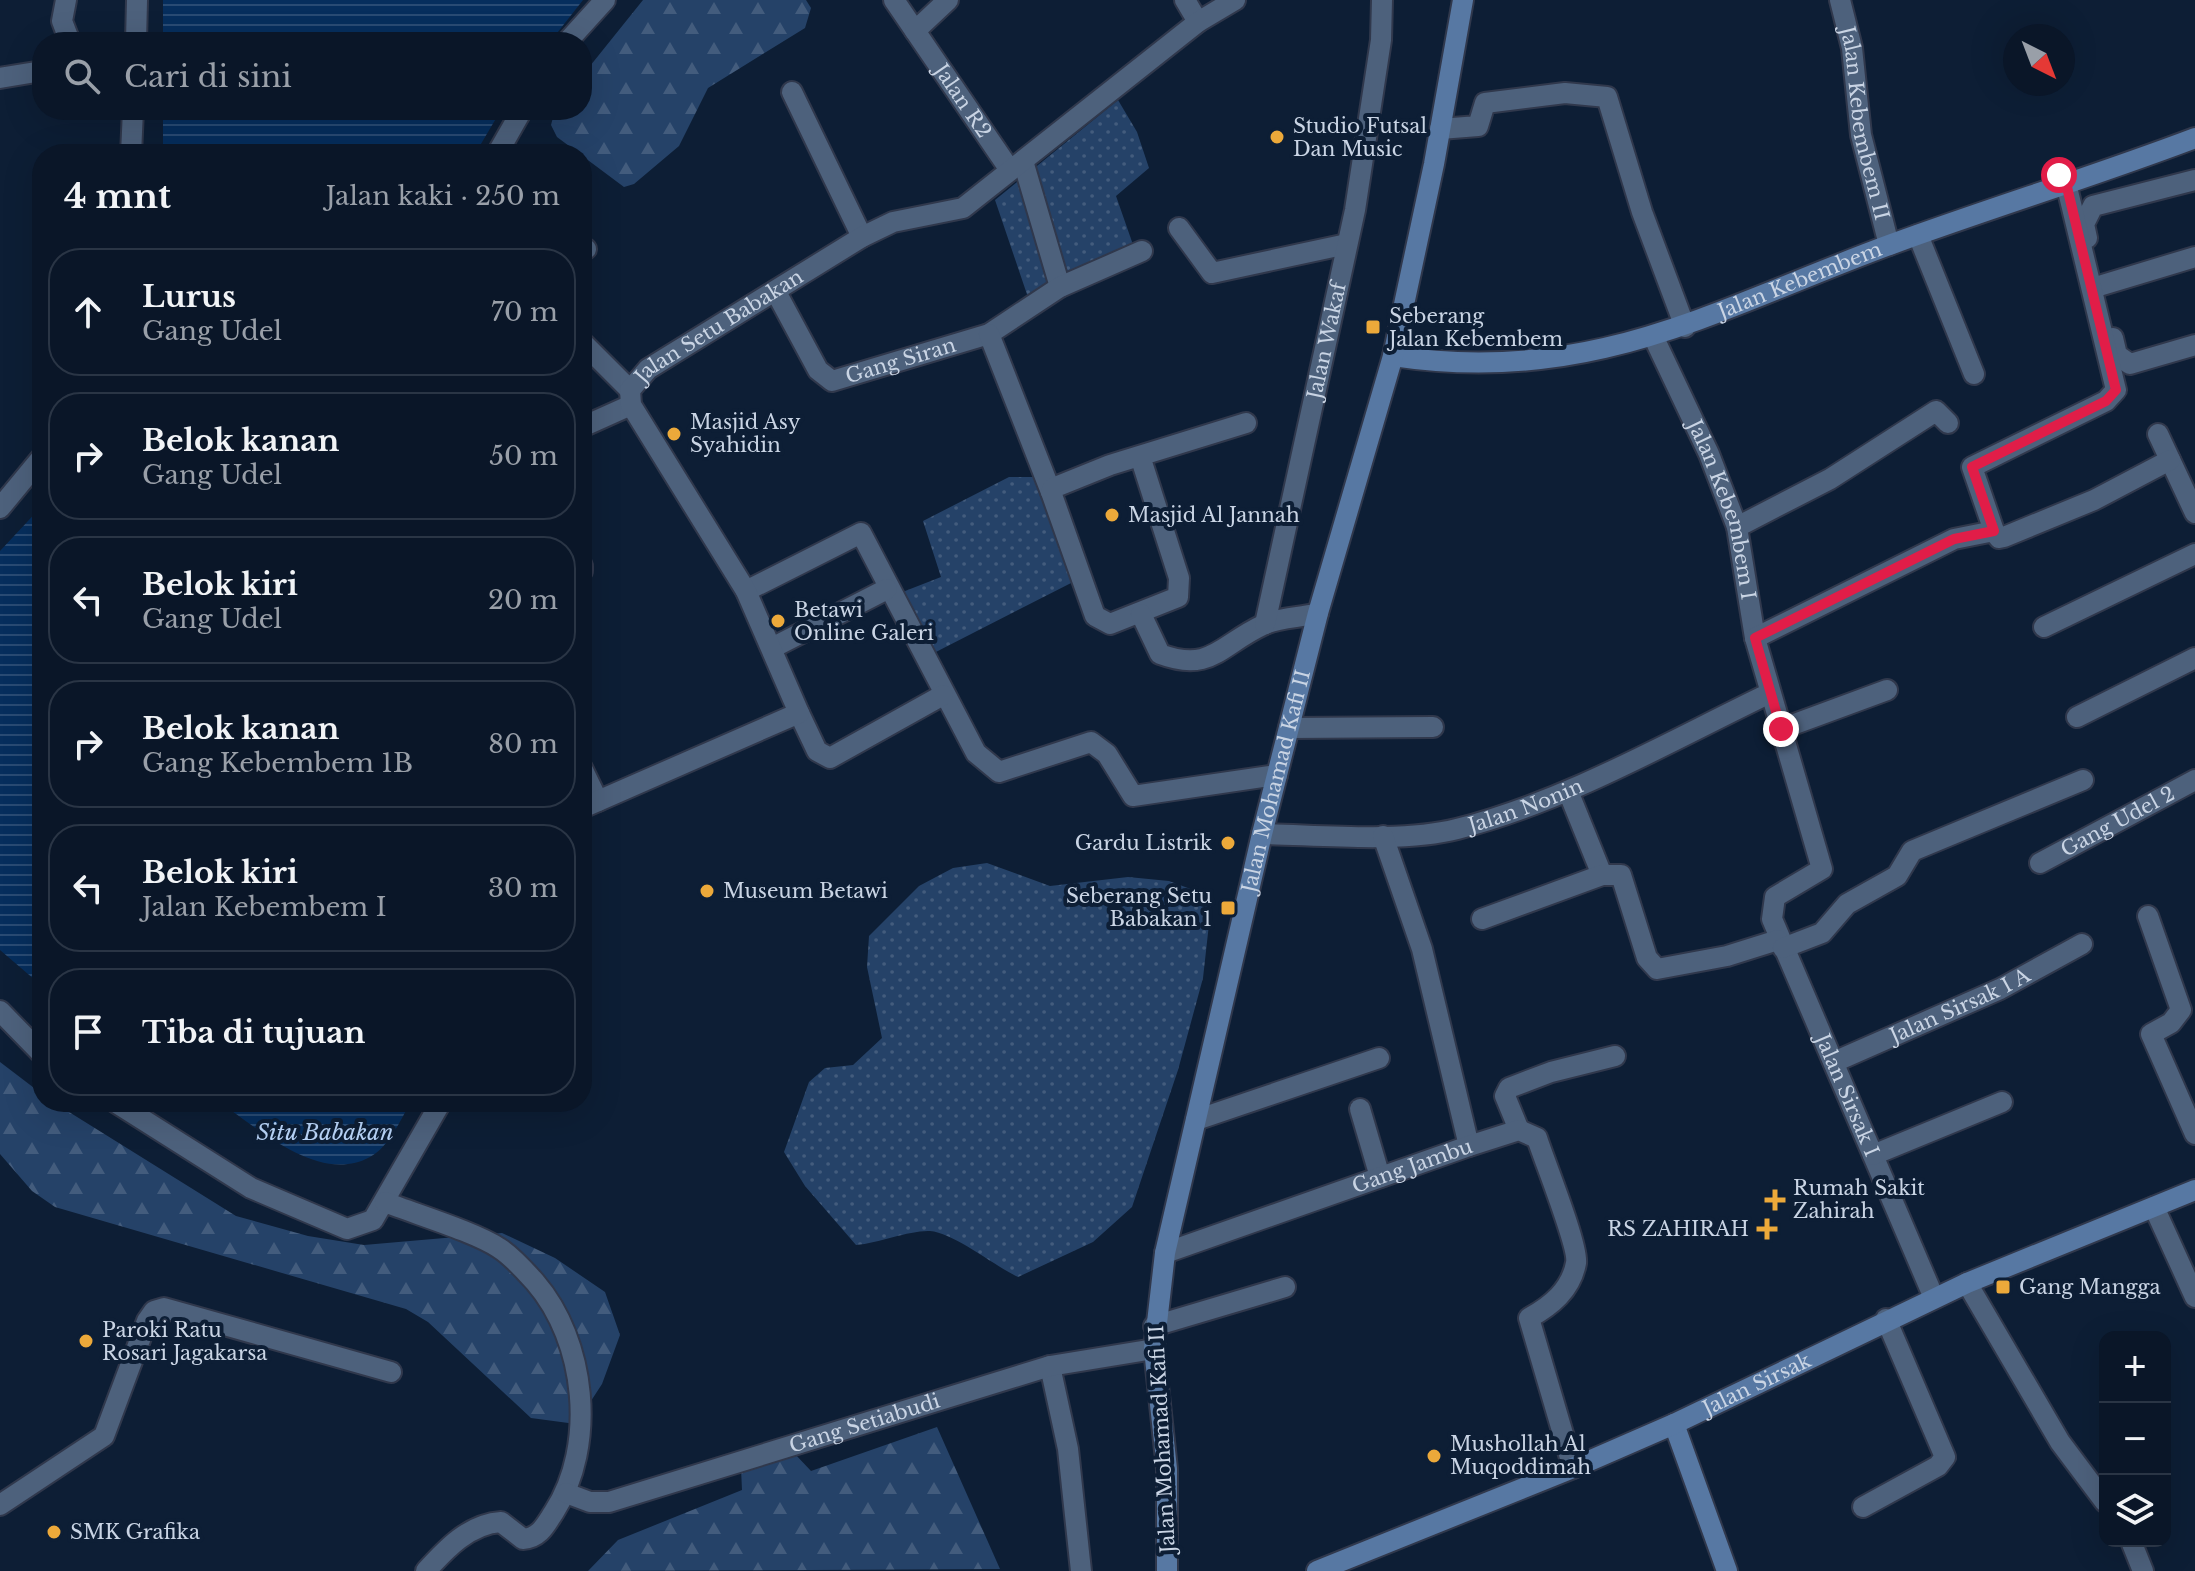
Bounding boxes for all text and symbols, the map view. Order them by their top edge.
street label: Jalan Kebembem II [1834,21,1894,223]
north arrow [2003,24,2075,96]
search box [32,32,592,120]
icon: search [60,54,104,98]
street label: Jalan R2 [928,57,996,142]
text: Cari di sini [124,58,292,95]
place label: Studio Futsal Dan Music [1293,114,1427,161]
marker: Studio Futsal Dan Music [1268,128,1286,146]
route start [2041,157,2077,193]
text: 4 mnt [64,175,171,217]
text: Jalan kaki · 250 m [326,180,560,212]
street label: Jalan Kebembem [1712,237,1885,324]
street label: Jalan Setu Babakan [628,264,808,390]
street label: Jalan Wakaf [1302,277,1352,404]
text: Lurus [142,278,236,315]
icon: ahead [66,290,110,334]
text: 70 m [491,296,558,328]
place label: Seberang Jalan Kebembem [1386,304,1564,351]
text: Gang Udel [142,315,282,347]
marker: Seberang Jalan Kebembem [1364,318,1382,336]
street label: Gang Siran [843,333,959,388]
place label: Masjid Asy Syahidin [690,410,801,457]
street label: Jalan Kebembem I [1681,413,1761,602]
text: Belok kanan [142,422,339,459]
marker: Masjid Asy Syahidin [665,425,683,443]
icon: right [66,434,110,478]
text: 50 m [489,440,558,472]
text: Gang Udel [142,459,282,491]
place label: Masjid Al Jannah [1128,503,1300,527]
marker: Masjid Al Jannah [1103,506,1121,524]
text: Belok kiri [142,566,298,603]
icon: left [66,578,110,622]
text: 20 m [488,584,558,616]
place label: Betawi Online Galeri [794,598,934,645]
text: Gang Udel [142,603,282,635]
marker: Betawi Online Galeri [769,612,787,630]
street label: Jalan Mohamad Kafi II [1236,667,1315,898]
text: Belok kanan [142,710,339,747]
route end [1763,711,1799,747]
icon: right [66,722,110,766]
text: 80 m [488,728,558,760]
text: Gang Kebembem 1B [142,747,413,779]
street label: Jalan Nonin [1463,774,1587,838]
street label: Gang Udel 2 [2056,781,2179,862]
place label: Gardu Listrik [1075,831,1213,855]
marker: Gardu Listrik [1219,834,1237,852]
text: Belok kiri [142,854,298,891]
icon: left [66,866,110,910]
text: 30 m [488,872,558,904]
place label: Museum Betawi [723,879,888,903]
marker: Museum Betawi [698,882,716,900]
place label: Seberang Setu Babakan 1 [1066,884,1212,931]
text: Jalan Kebembem I [142,891,386,923]
marker: Seberang Setu Babakan 1 [1219,899,1237,917]
street label: Jalan Sirsak I A [1883,963,2035,1049]
icon: arrive [66,1010,110,1054]
text: Tiba di tujuan [142,1014,365,1051]
street label: Jalan Sirsak I [1809,1027,1884,1160]
water label: Situ Babakan [256,1119,394,1146]
street label: Gang Jambu [1349,1134,1476,1198]
place label: Rumah Sakit Zahirah [1793,1176,1925,1223]
marker: Rumah Sakit Zahirah [1764,1189,1786,1211]
place label: RS ZAHIRAH [1607,1217,1749,1241]
marker: RS ZAHIRAH [1756,1218,1778,1240]
place label: Gang Mangga [2019,1275,2161,1299]
marker: Gang Mangga [1994,1278,2012,1296]
place label: Paroki Ratu Rosari Jagakarsa [102,1318,268,1365]
street label: Jalan Mohamad Kafi II [1144,1324,1180,1557]
map controls [2099,1331,2171,1547]
button: + [2099,1331,2171,1403]
marker: Paroki Ratu Rosari Jagakarsa [77,1332,95,1350]
street label: Jalan Sirsak [1696,1348,1815,1422]
street label: Gang Setiabudi [786,1389,943,1458]
button: − [2099,1403,2171,1475]
place label: Mushollah Al Muqoddimah [1450,1432,1591,1479]
marker: Mushollah Al Muqoddimah [1425,1447,1443,1465]
button: layers [2099,1475,2171,1547]
place label: SMK Grafika [70,1520,201,1544]
marker: SMK Grafika [45,1523,63,1541]

